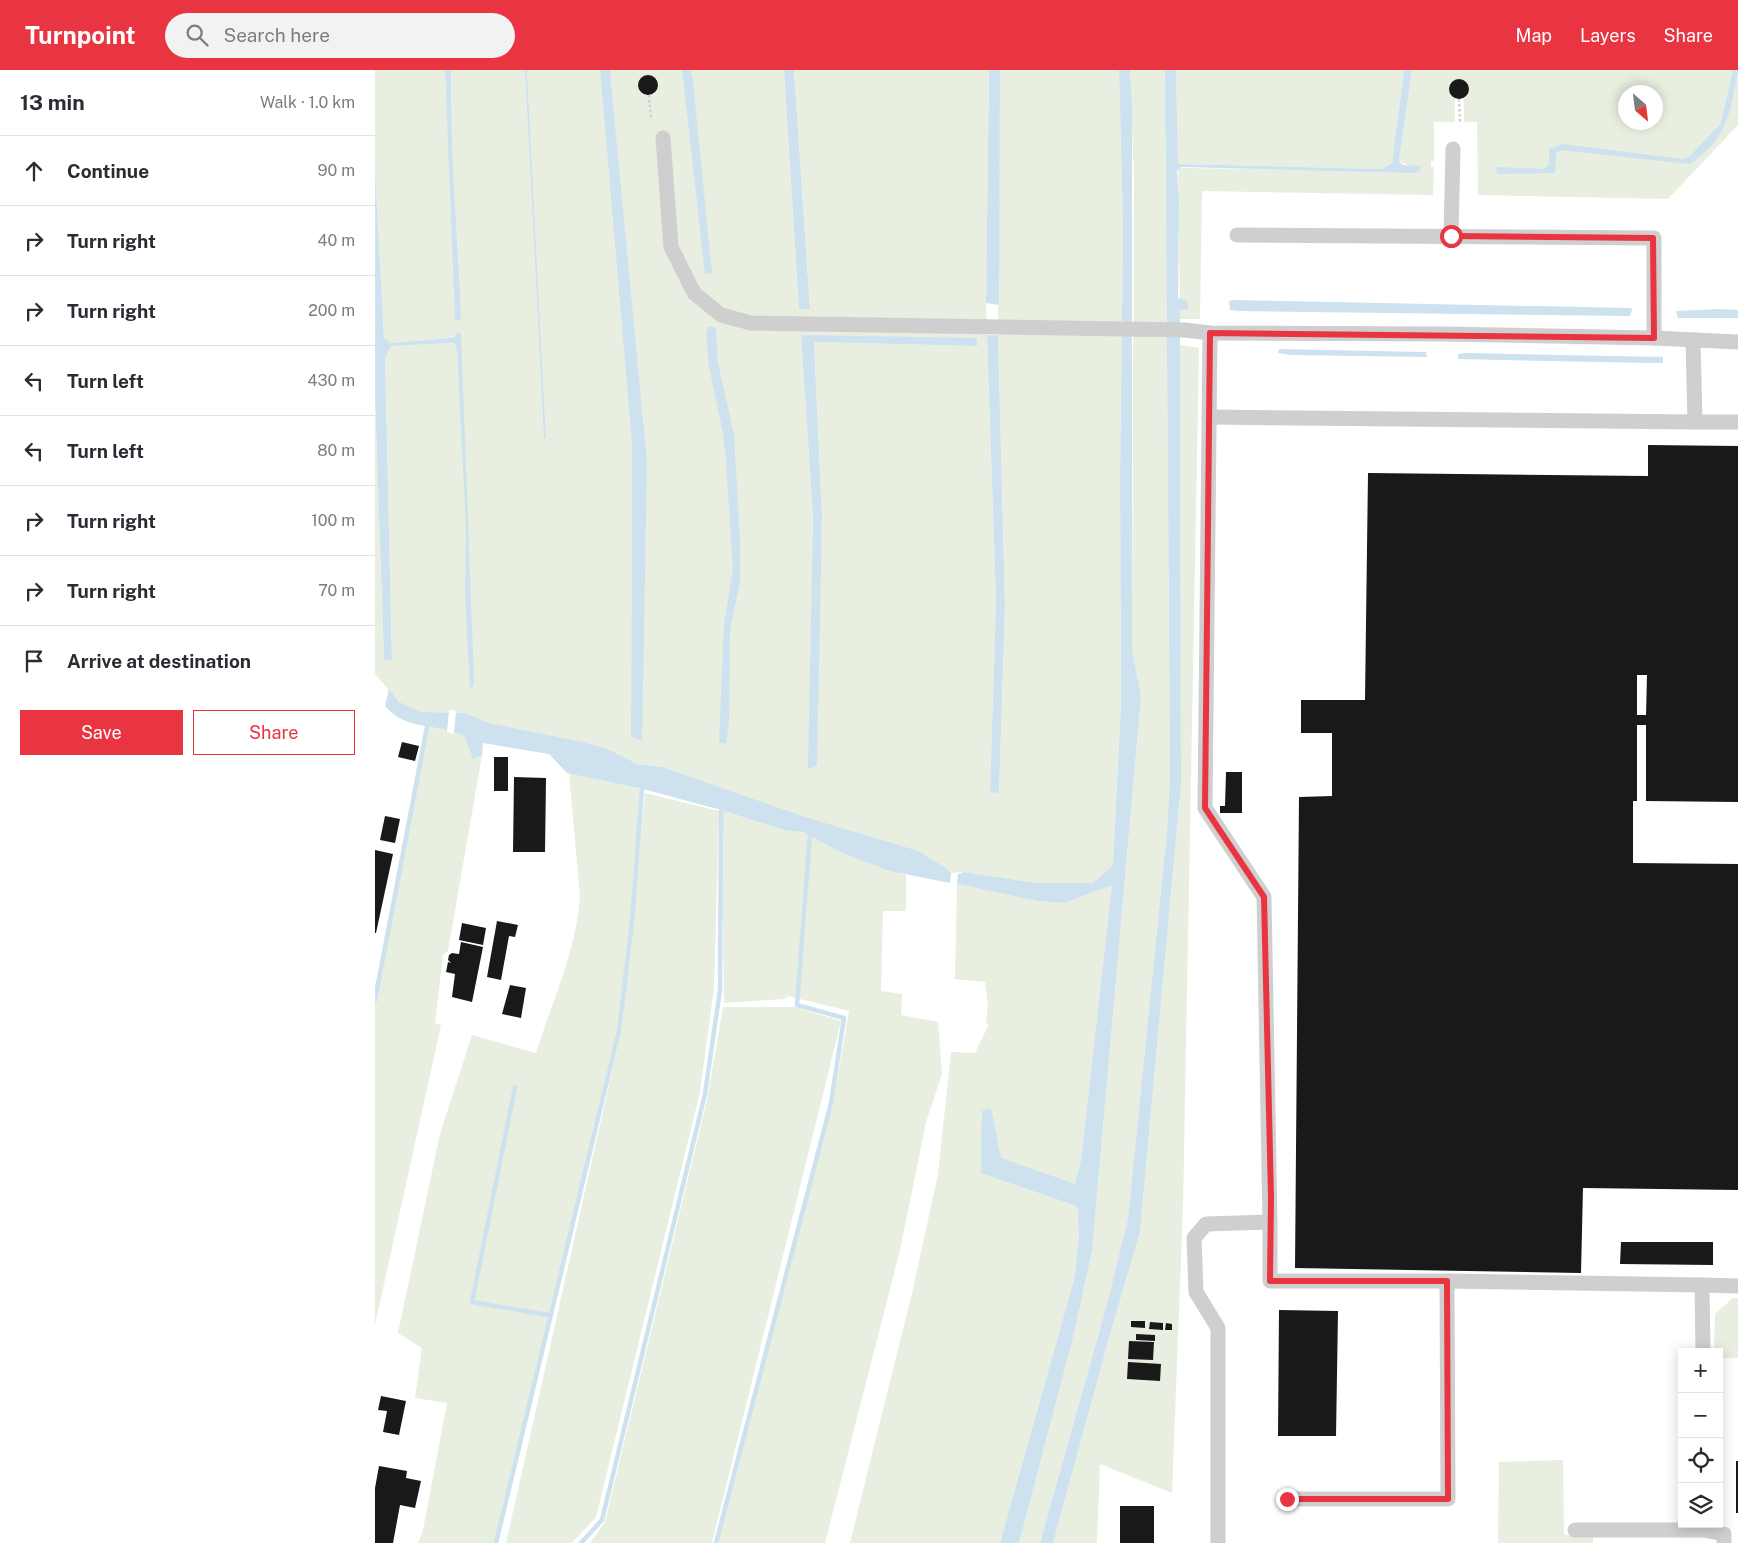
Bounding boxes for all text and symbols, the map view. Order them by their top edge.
search box [165,13,515,58]
text: Turnpoint [25,21,135,49]
icon: search [183,21,211,49]
text: Search here [223,24,330,46]
text: Map [1516,25,1552,46]
text: Layers [1580,25,1636,46]
text: Share [1664,25,1713,46]
north arrow [1618,85,1663,130]
text: 13 min [20,90,85,115]
text: Walk · 1.0 km [260,93,355,112]
icon: ahead [20,157,48,185]
text: Continue [67,160,149,182]
text: 90 m [318,161,355,180]
route start [1440,225,1463,248]
icon: right [20,227,48,255]
text: Turn right [67,230,156,252]
text: 40 m [317,231,355,250]
icon: right [20,297,48,325]
text: Turn right [67,300,156,322]
text: 200 m [308,301,355,320]
icon: left [20,367,48,395]
text: Turn left [67,370,144,392]
text: 430 m [307,371,355,390]
icon: left [20,437,48,465]
text: Turn left [67,440,144,462]
text: 80 m [317,441,355,460]
icon: right [20,507,48,535]
text: Turn right [67,510,156,532]
text: 100 m [311,511,355,530]
icon: right [20,577,48,605]
text: Turn right [67,580,156,602]
text: 70 m [318,581,355,600]
icon: arrive [20,647,48,675]
text: Arrive at destination [67,650,251,672]
button: Save [20,710,183,755]
button: Share [193,710,355,755]
map controls [1678,1348,1723,1528]
button: + [1678,1348,1723,1393]
button: − [1678,1393,1723,1438]
button: locate [1678,1438,1723,1483]
button: layers [1678,1483,1723,1528]
route end [1276,1488,1299,1511]

